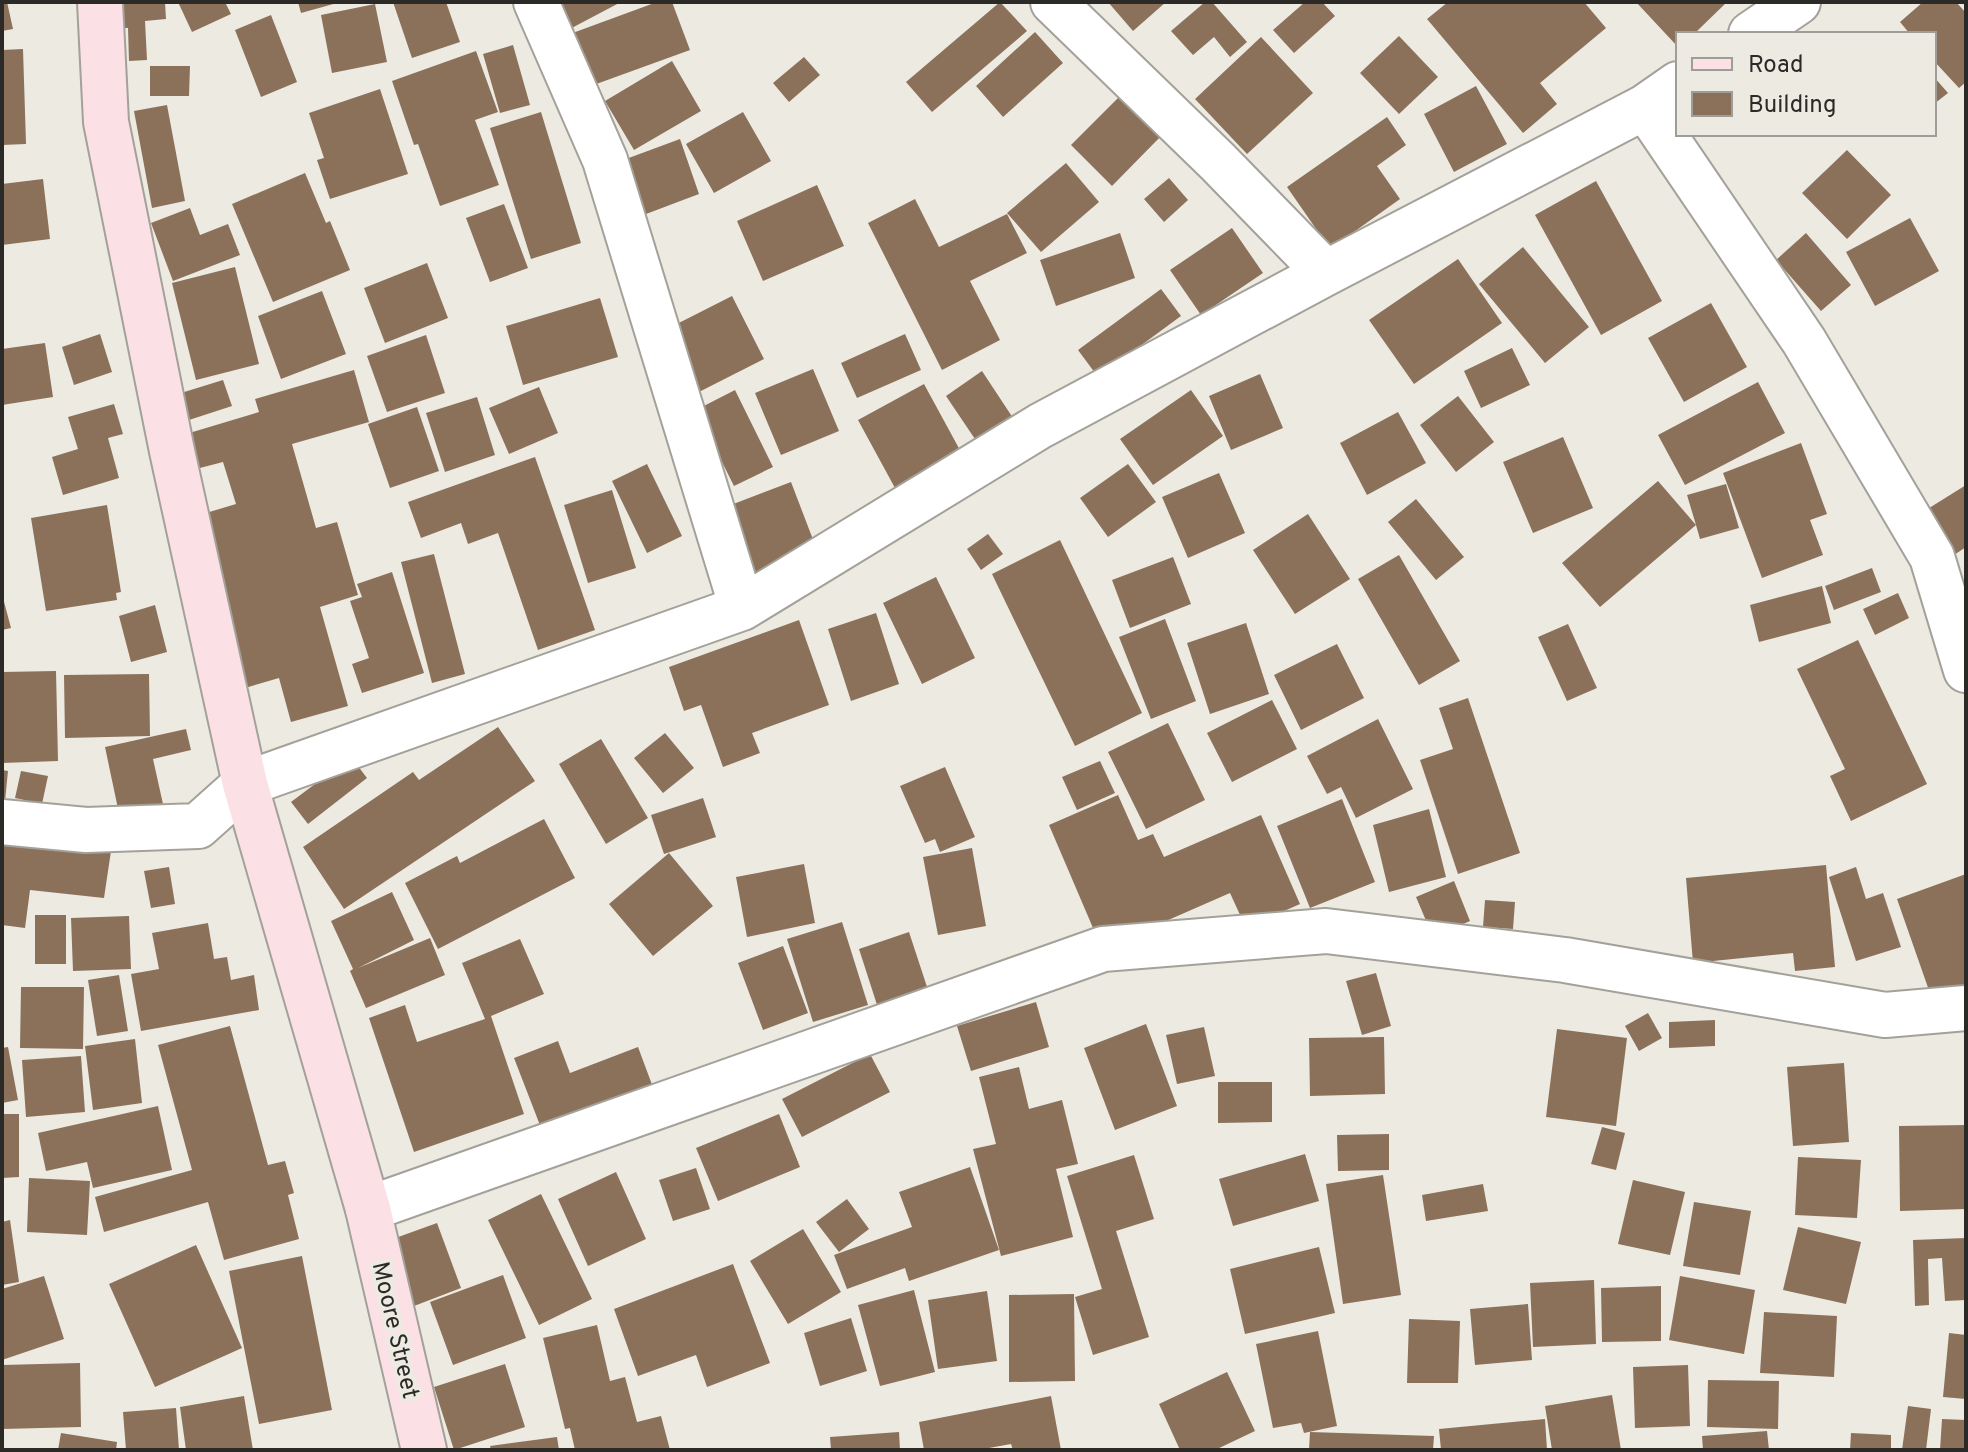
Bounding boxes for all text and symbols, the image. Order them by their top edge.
legend [1676,32,1936,136]
text: Road [1748,51,1804,81]
text: Building [1748,91,1837,121]
street label: Moore Street [364,1259,424,1402]

